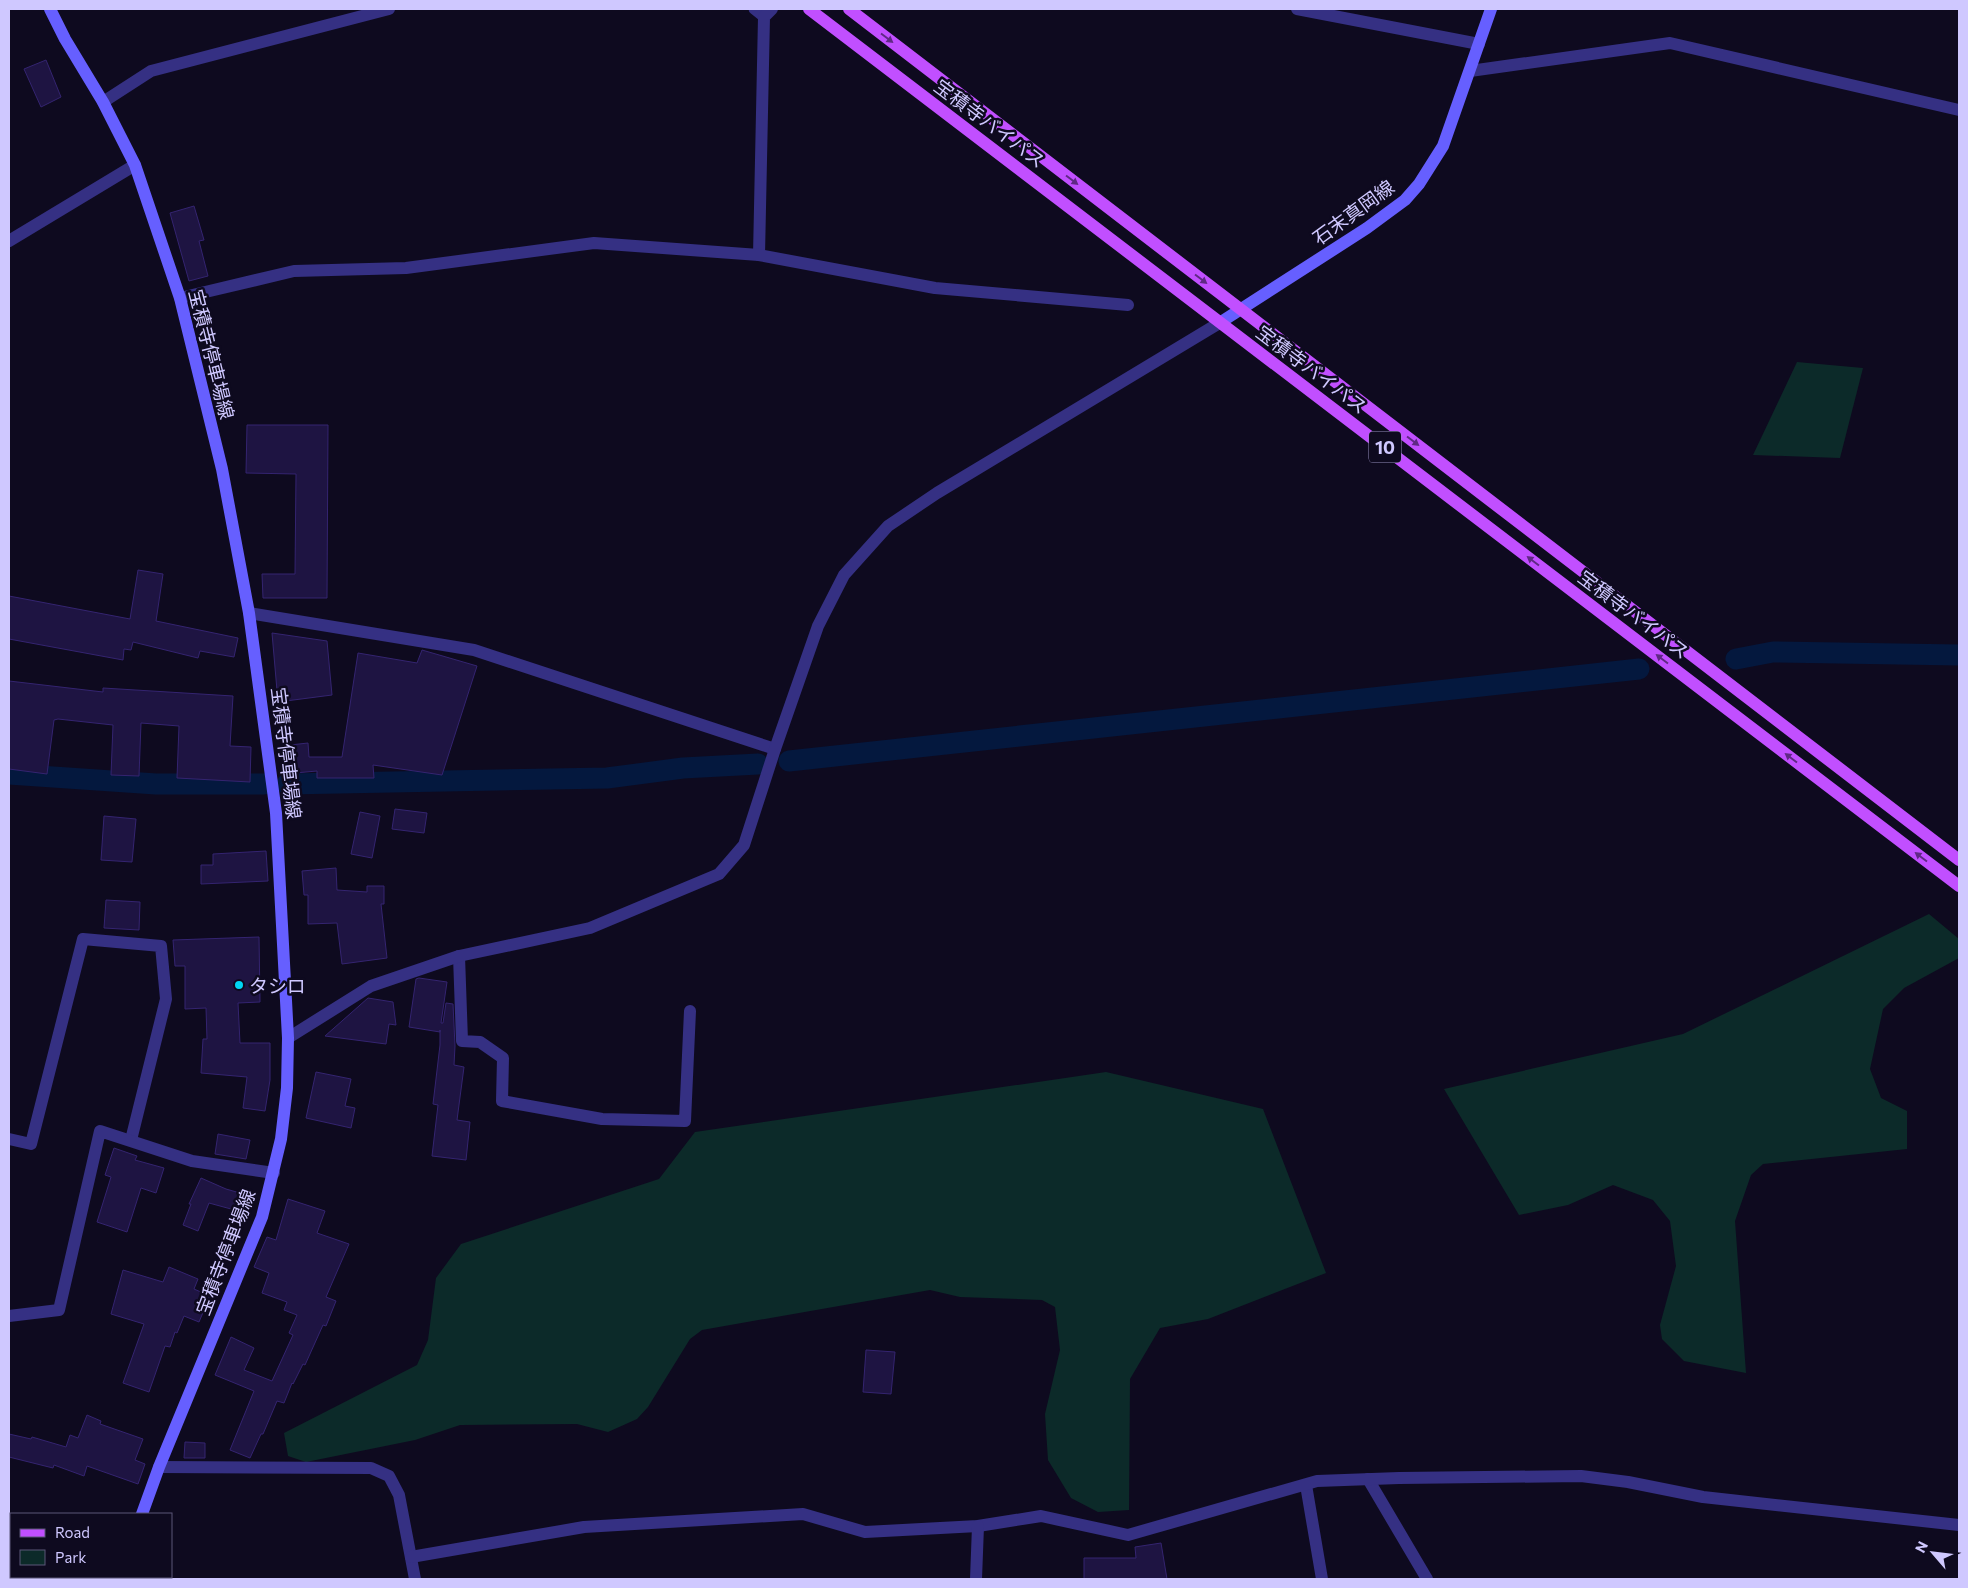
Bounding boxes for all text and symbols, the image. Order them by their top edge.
one-way arrow [880,33,893,44]
street label: 宝積寺バイパス [930,74,1050,172]
one-way arrow [1065,175,1079,185]
street label: 石末真岡線 [1308,175,1398,249]
one-way arrow [1194,273,1207,284]
street label: 宝積寺停車場線 [185,287,239,421]
street label: 宝積寺バイパス [1252,320,1372,418]
road number: 10 [1369,432,1401,462]
one-way arrow [1406,436,1419,447]
one-way arrow [1527,555,1540,566]
street label: 宝積寺バイパス [1574,565,1694,663]
one-way arrow [1656,654,1669,665]
street label: 宝積寺停車場線 [267,686,307,820]
one-way arrow [1784,753,1798,763]
one-way arrow [1914,851,1927,862]
place label: タシロ [249,974,306,997]
marker: タシロ [233,979,245,991]
street label: 宝積寺停車場線 [190,1186,260,1318]
legend [10,1513,172,1578]
text: Road [55,1523,90,1541]
north arrow [1908,1528,1958,1578]
text: N [1911,1538,1931,1555]
text: Park [55,1548,86,1566]

